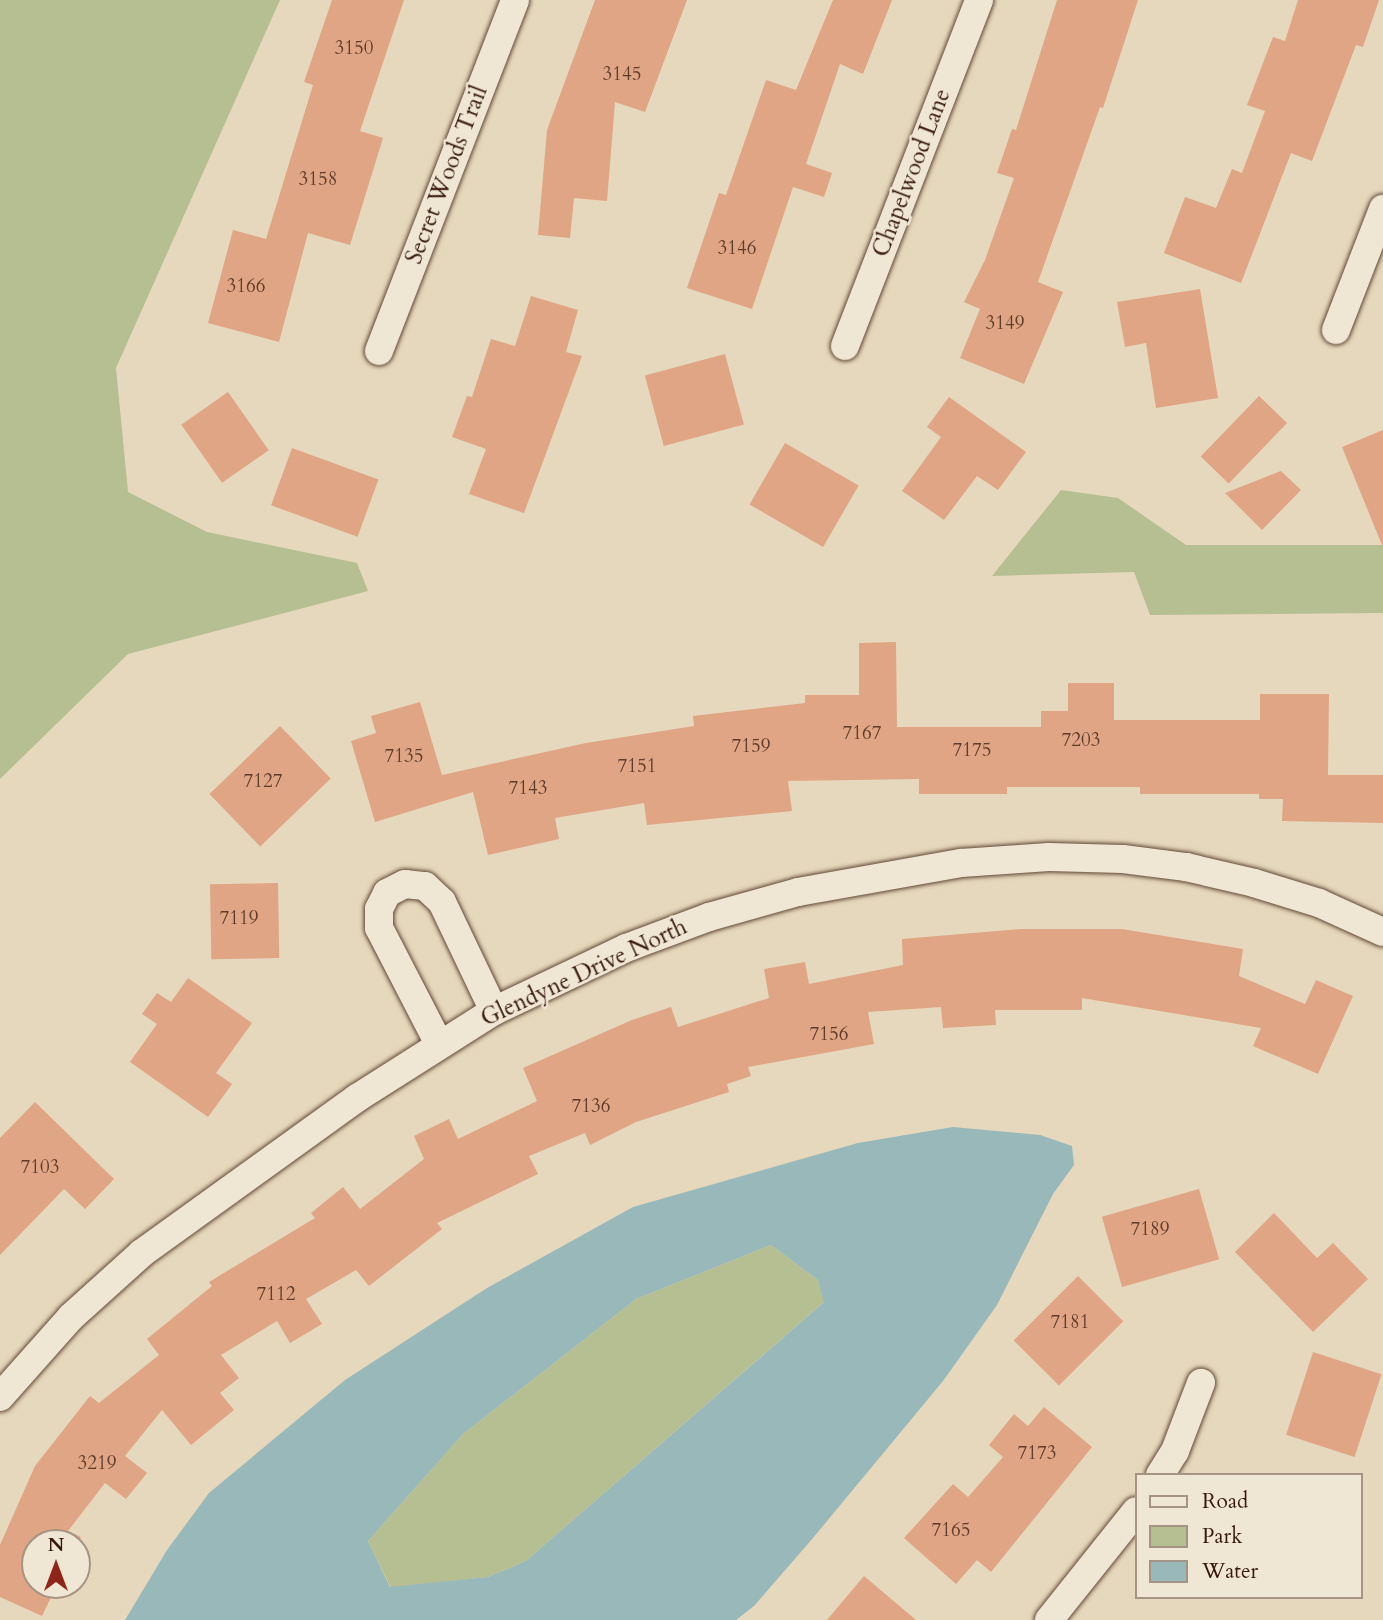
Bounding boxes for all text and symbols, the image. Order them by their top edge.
house number: 3150 [335,38,373,60]
house number: 3145 [603,64,641,86]
street label: Secret Woods Trail [400,82,494,268]
street label: Chapelwood Lane [867,85,957,261]
house number: 3158 [299,169,337,191]
house number: 3146 [718,238,756,260]
house number: 3166 [227,276,265,298]
house number: 3149 [986,313,1024,335]
house number: 7167 [843,723,881,745]
house number: 7203 [1062,730,1100,752]
house number: 7159 [732,736,770,758]
house number: 7175 [953,740,991,762]
house number: 7135 [385,746,423,768]
house number: 7151 [618,756,656,778]
house number: 7127 [244,771,282,793]
house number: 7143 [509,778,547,800]
house number: 7119 [220,908,258,930]
street label: Glendyne Drive North [477,913,691,1033]
house number: 7156 [810,1024,848,1046]
house number: 7136 [572,1096,610,1118]
house number: 7103 [21,1157,59,1179]
house number: 7189 [1131,1219,1169,1241]
house number: 7112 [257,1284,295,1306]
house number: 7181 [1051,1312,1089,1334]
house number: 7173 [1018,1443,1056,1465]
house number: 3219 [78,1453,116,1475]
legend [1134,1473,1362,1599]
text: Road [1202,1487,1248,1516]
house number: 7165 [932,1520,970,1542]
text: Park [1202,1522,1242,1551]
north arrow [21,1529,91,1599]
text: N [48,1532,64,1558]
text: Water [1202,1557,1258,1586]

